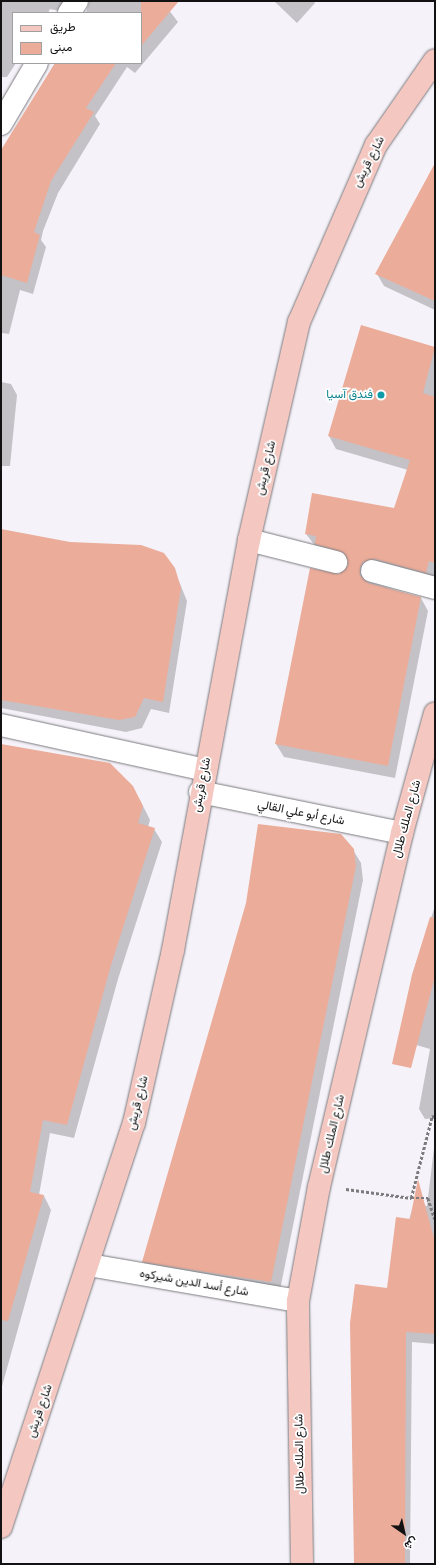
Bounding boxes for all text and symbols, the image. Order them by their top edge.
legend [12,12,142,64]
text: طريق [50,20,75,34]
text: مبنى [50,40,72,54]
street label: شارع قريش [350,134,388,190]
place label: فندق آسيا [326,388,373,402]
marker: فندق آسيا [376,390,386,400]
street label: شارع قريش [253,439,279,497]
street label: شارع قريش [190,756,214,814]
street label: شارع الملك طلال [390,778,424,860]
street label: شارع أبو علي القالي [256,797,346,829]
street label: شارع قريش [124,1074,152,1132]
street label: شارع الملك طلال [316,1093,348,1175]
street label: شارع أسد الدين شيركوه [138,1266,250,1300]
street label: شارع قريش [24,1382,56,1440]
street label: شارع الملك طلال [292,1414,308,1494]
north arrow [384,1513,424,1553]
text: ش [402,1534,420,1552]

